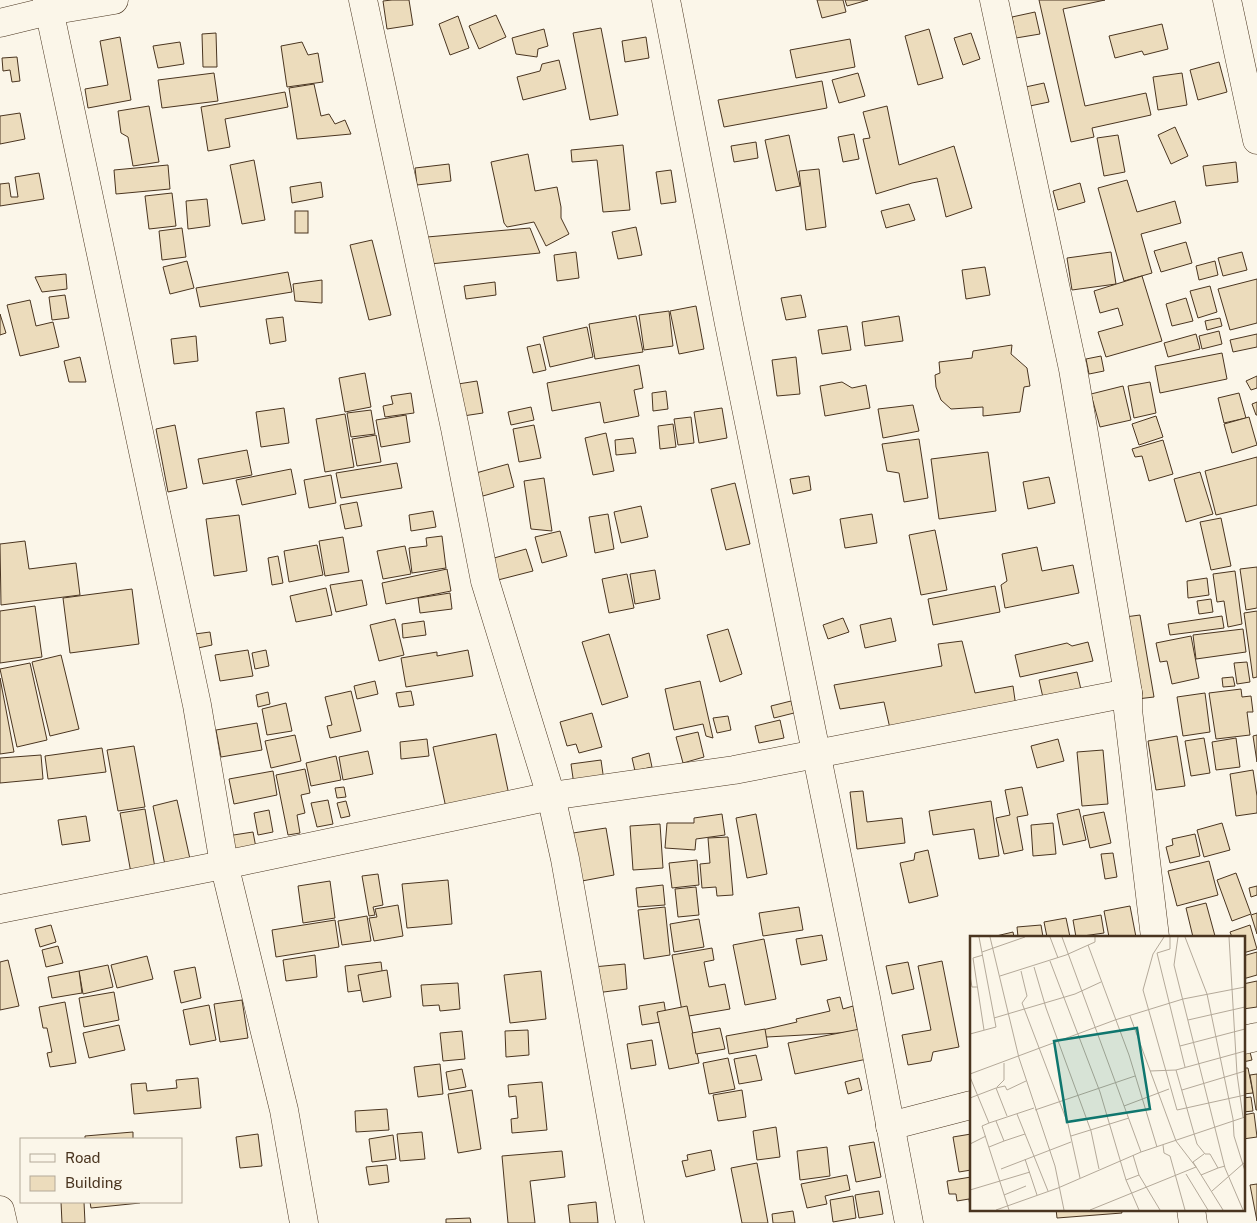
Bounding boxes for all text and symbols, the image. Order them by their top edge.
inset map [970,936,1244,1210]
legend [20,1138,182,1203]
text: Road [65,1149,101,1166]
text: Building [65,1174,123,1191]

